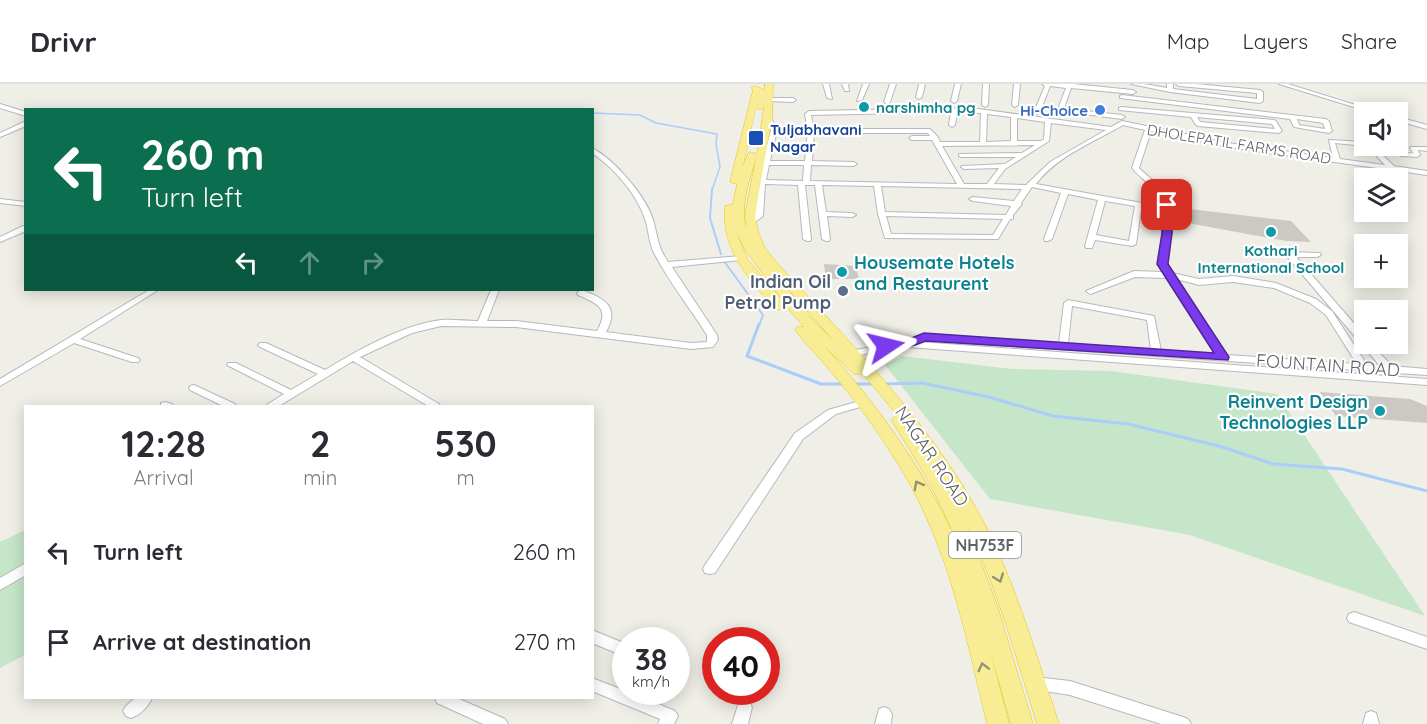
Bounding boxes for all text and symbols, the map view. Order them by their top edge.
text: Drivr [30,24,97,59]
text: Map [1167,28,1210,54]
text: Layers [1243,28,1308,54]
text: Share [1341,28,1397,54]
place label: narshimha pg [876,98,976,117]
marker: narshimha pg [857,100,871,114]
place label: Hi-Choice [1020,101,1088,120]
map controls [1354,102,1408,354]
button: sound [1354,102,1408,156]
marker: Hi-Choice [1093,103,1107,117]
place label: Tuljabhavani Nagar [770,120,862,156]
street label: DHOLEPATIL FARMS ROAD [1146,120,1333,168]
text: 260 m [141,128,264,181]
marker: Tuljabhavani Nagar [747,129,765,147]
icon: left [42,132,120,210]
button: layers [1354,168,1408,222]
pin [1141,179,1192,230]
text: Turn left [141,180,243,214]
icon: arrive [1150,188,1183,221]
marker: Kothari International School [1264,225,1278,239]
button: + [1354,234,1408,288]
place label: Kothari International School [1198,241,1344,277]
icon: left [230,246,263,279]
icon: ahead [293,246,326,279]
icon: right [356,246,389,279]
place label: Housemate Hotels and Restaurent [854,251,1015,295]
marker: Housemate Hotels and Restaurent [835,265,849,279]
place label: Indian Oil Petrol Pump [725,270,831,314]
marker: Indian Oil Petrol Pump [836,284,850,298]
button: − [1354,300,1408,354]
position arrow [854,314,918,378]
street label: FOUNTAIN ROAD [1255,349,1401,382]
place label: Reinvent Design Technologies LLP [1219,390,1368,434]
street label: NAGAR ROAD [890,401,974,511]
marker: Reinvent Design Technologies LLP [1373,404,1387,418]
text: 12:28 [121,421,206,466]
text: 2 [310,421,330,466]
text: 530 [435,421,497,466]
text: Arrival [134,465,194,490]
text: min [303,465,337,490]
text: m [456,465,475,490]
one-way arrow [914,480,925,491]
road number: NH753F [949,532,1021,558]
icon: left [42,536,75,569]
text: Turn left [93,538,183,566]
text: 260 m [513,538,576,566]
one-way arrow [992,572,1005,583]
icon: arrive [42,626,75,659]
speed limit sign: 40 [702,627,780,705]
text: Arrive at destination [93,628,311,656]
text: 270 m [514,628,576,656]
text: 38 [635,640,667,678]
one-way arrow [978,663,991,673]
text: km/h [632,672,670,691]

